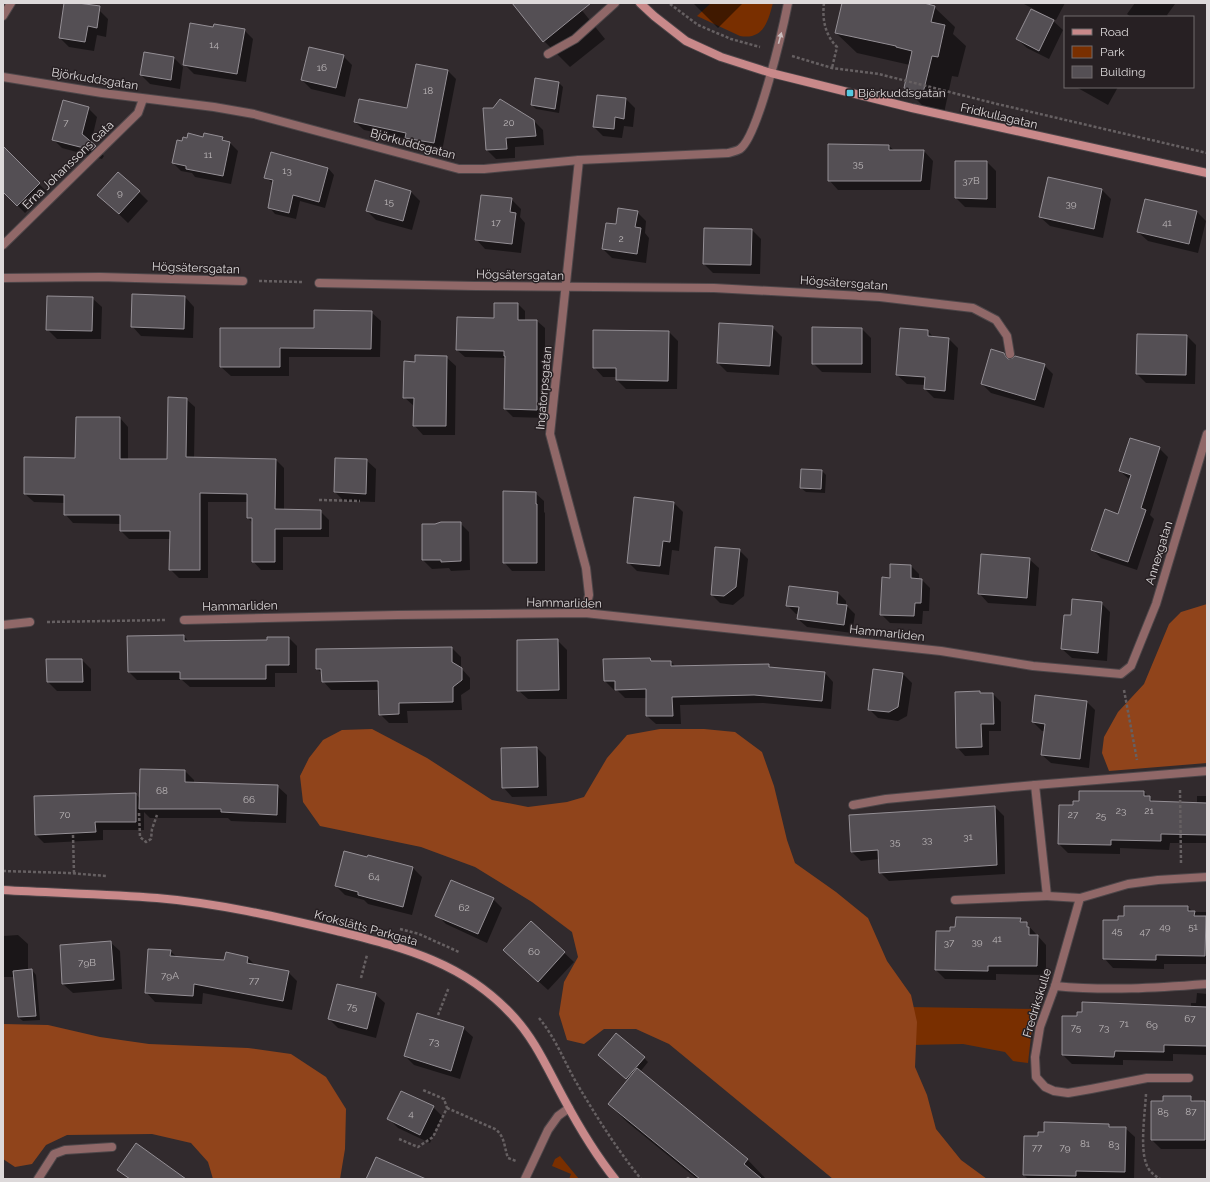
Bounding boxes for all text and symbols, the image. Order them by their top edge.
legend [1064,16,1194,88]
text: Road [1100,25,1129,39]
one-way arrow [777,32,783,44]
house number: 14 [209,39,219,50]
text: Park [1100,45,1125,59]
house number: 16 [317,62,327,73]
street label: Björkuddsgatan [51,65,139,93]
text: Building [1100,65,1146,79]
house number: 18 [423,85,433,96]
place label: Björkuddsgatan [858,86,946,100]
marker: Björkuddsgatan [845,88,855,98]
street label: Fridkullagatan [959,100,1039,132]
house number: 7 [63,117,69,128]
house number: 20 [503,117,515,128]
street label: Erna Johanssons Gata [20,118,116,212]
street label: Björkuddsgatan [369,126,457,162]
house number: 11 [204,149,213,160]
house number: 35 [853,158,864,169]
house number: 13 [282,165,292,176]
house number: 37B [962,175,980,186]
house number: 9 [117,187,123,198]
house number: 15 [384,196,394,207]
house number: 39 [1065,198,1077,209]
house number: 17 [491,217,501,228]
house number: 41 [1162,217,1173,228]
house number: 2 [618,233,624,244]
street label: Högsätersgatan [152,259,240,277]
street label: Högsätersgatan [476,267,564,283]
street label: Högsätersgatan [800,273,888,293]
street label: Ingatorpsgatan [533,346,555,430]
street label: Annexgatan [1143,519,1175,587]
street label: Hammarliden [526,595,602,611]
street label: Hammarliden [202,598,278,614]
street label: Hammarliden [849,622,925,644]
house number: 68 [156,785,168,796]
house number: 66 [243,794,255,805]
house number: 23 [1116,805,1126,816]
house number: 21 [1144,805,1154,816]
house number: 70 [59,809,71,820]
house number: 27 [1068,809,1079,820]
house number: 25 [1096,810,1107,821]
house number: 31 [963,831,974,842]
house number: 33 [922,834,932,845]
house number: 35 [890,836,901,847]
house number: 64 [368,871,380,882]
house number: 62 [458,902,470,913]
street label: Krokslätts Parkgata [313,907,419,949]
house number: 49 [1159,921,1171,932]
house number: 51 [1188,921,1199,932]
house number: 45 [1112,925,1123,936]
house number: 47 [1140,926,1151,937]
house number: 41 [992,933,1003,944]
house number: 39 [971,936,983,947]
house number: 37 [944,937,955,948]
house number: 60 [528,946,540,957]
house number: 79B [78,957,96,968]
street label: Fredrikskulle [1020,967,1054,1039]
house number: 79A [161,970,179,981]
house number: 77 [249,975,260,986]
house number: 75 [347,1001,358,1012]
house number: 67 [1184,1013,1196,1024]
house number: 71 [1119,1018,1130,1029]
house number: 69 [1146,1019,1158,1030]
house number: 75 [1071,1022,1082,1033]
house number: 73 [1099,1022,1109,1033]
house number: 73 [429,1036,439,1047]
house number: 85 [1157,1106,1169,1117]
house number: 87 [1185,1106,1197,1117]
house number: 4 [408,1108,414,1119]
house number: 81 [1080,1138,1091,1149]
house number: 83 [1108,1139,1120,1150]
house number: 77 [1032,1142,1043,1153]
house number: 79 [1059,1142,1071,1153]

